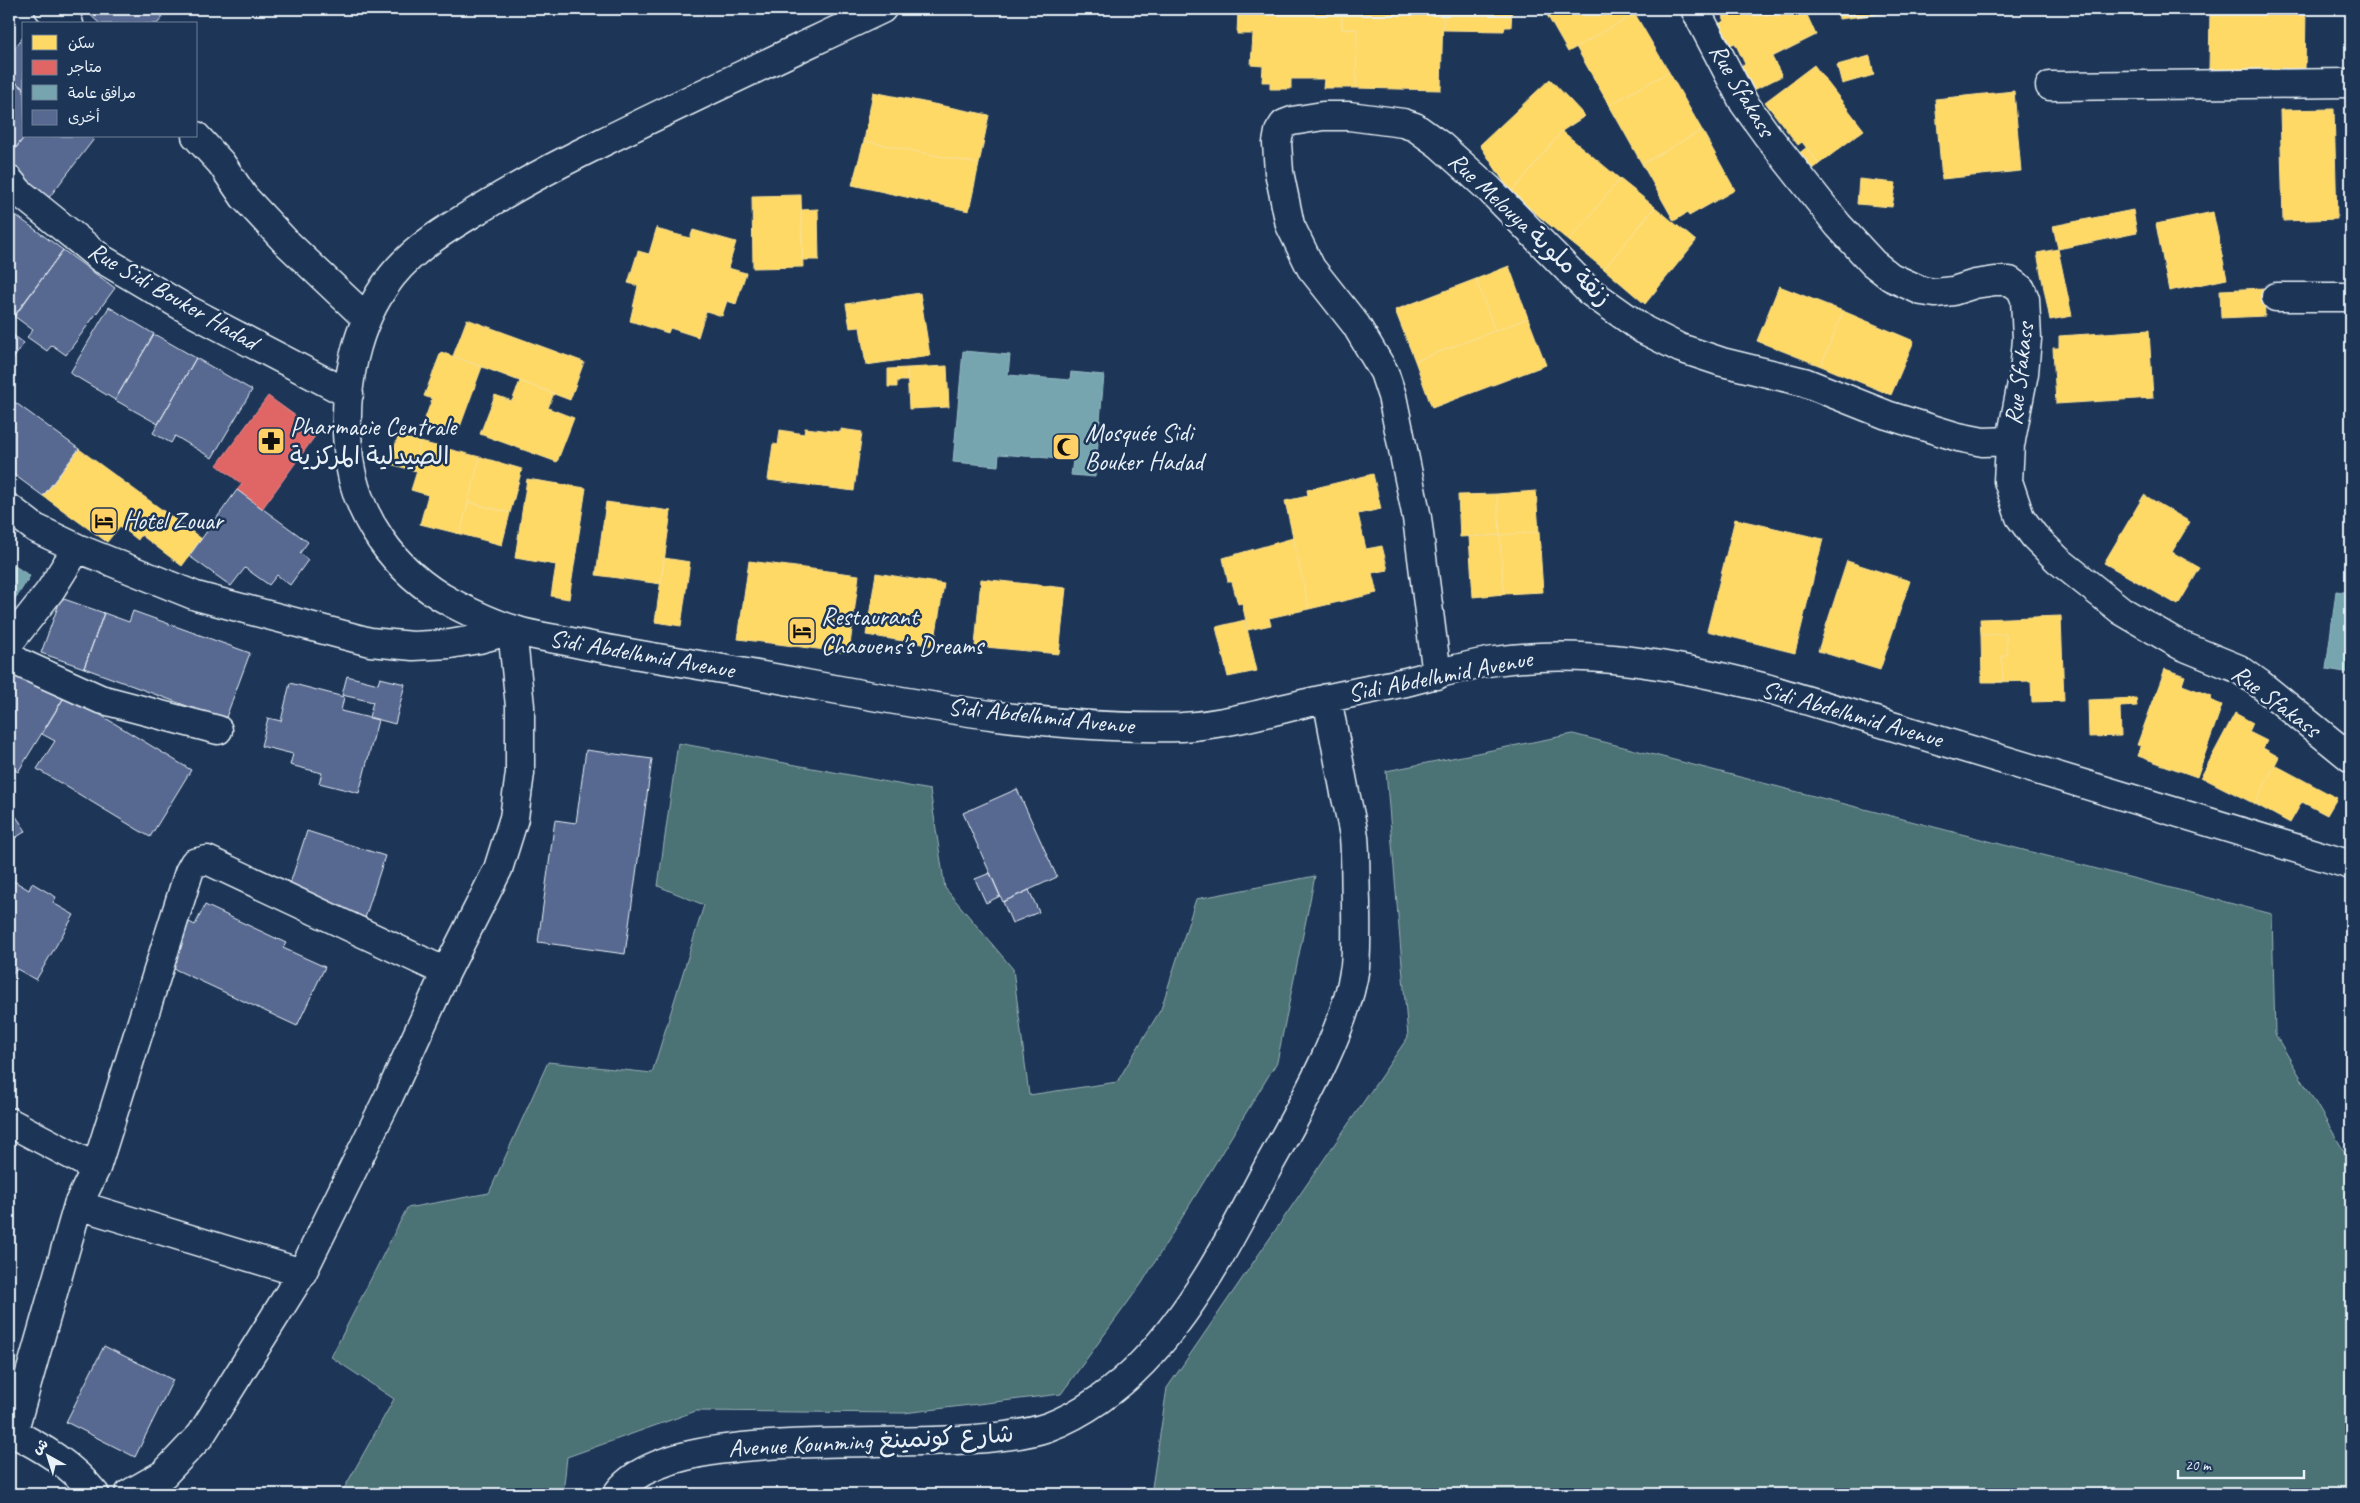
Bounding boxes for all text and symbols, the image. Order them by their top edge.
legend [22,22,198,138]
text: سكن [68,34,95,53]
street label: Rue Sfakass [1702,38,1783,144]
text: متاجر [66,58,102,77]
text: مرافق عامة [68,84,136,103]
text: أخرى [68,108,100,127]
street label: Rue Melouya زنقة ملوية [1441,145,1619,313]
street label: Rue Sidi Bouker Hadad [82,234,267,360]
street label: Rue Sfakass [1997,319,2041,427]
place label: Pharmacie Centrale الصيدلية المركزية [290,411,458,472]
place label: Mosquée Sidi Bouker Hadad [1085,417,1207,478]
pharmacy icon: Pharmacie Centrale الصيدلية المركزية [256,426,286,456]
mosque icon: Mosquée Sidi Bouker Hadad [1051,432,1081,462]
place label: Hotel Zouar [123,505,225,537]
hotel icon: Hotel Zouar [89,506,119,536]
place label: Restaurant Chaouens's Dreams [821,601,985,662]
hotel icon: Restaurant Chaouens's Dreams [787,616,817,646]
street label: Sidi Abdelhmid Avenue [547,622,739,686]
street label: Sidi Abdelhmid Avenue [1345,642,1537,710]
street label: Rue Sfakass [2225,657,2329,746]
street label: Sidi Abdelhmid Avenue [1758,673,1948,756]
street label: Sidi Abdelhmid Avenue [946,690,1137,742]
street label: Avenue Kounming شارع كونمينغ [727,1418,1015,1465]
north arrow [22,1430,72,1480]
text: ش [29,1435,51,1458]
scale bar [2178,1448,2304,1480]
text: 20 m [2185,1456,2212,1475]

